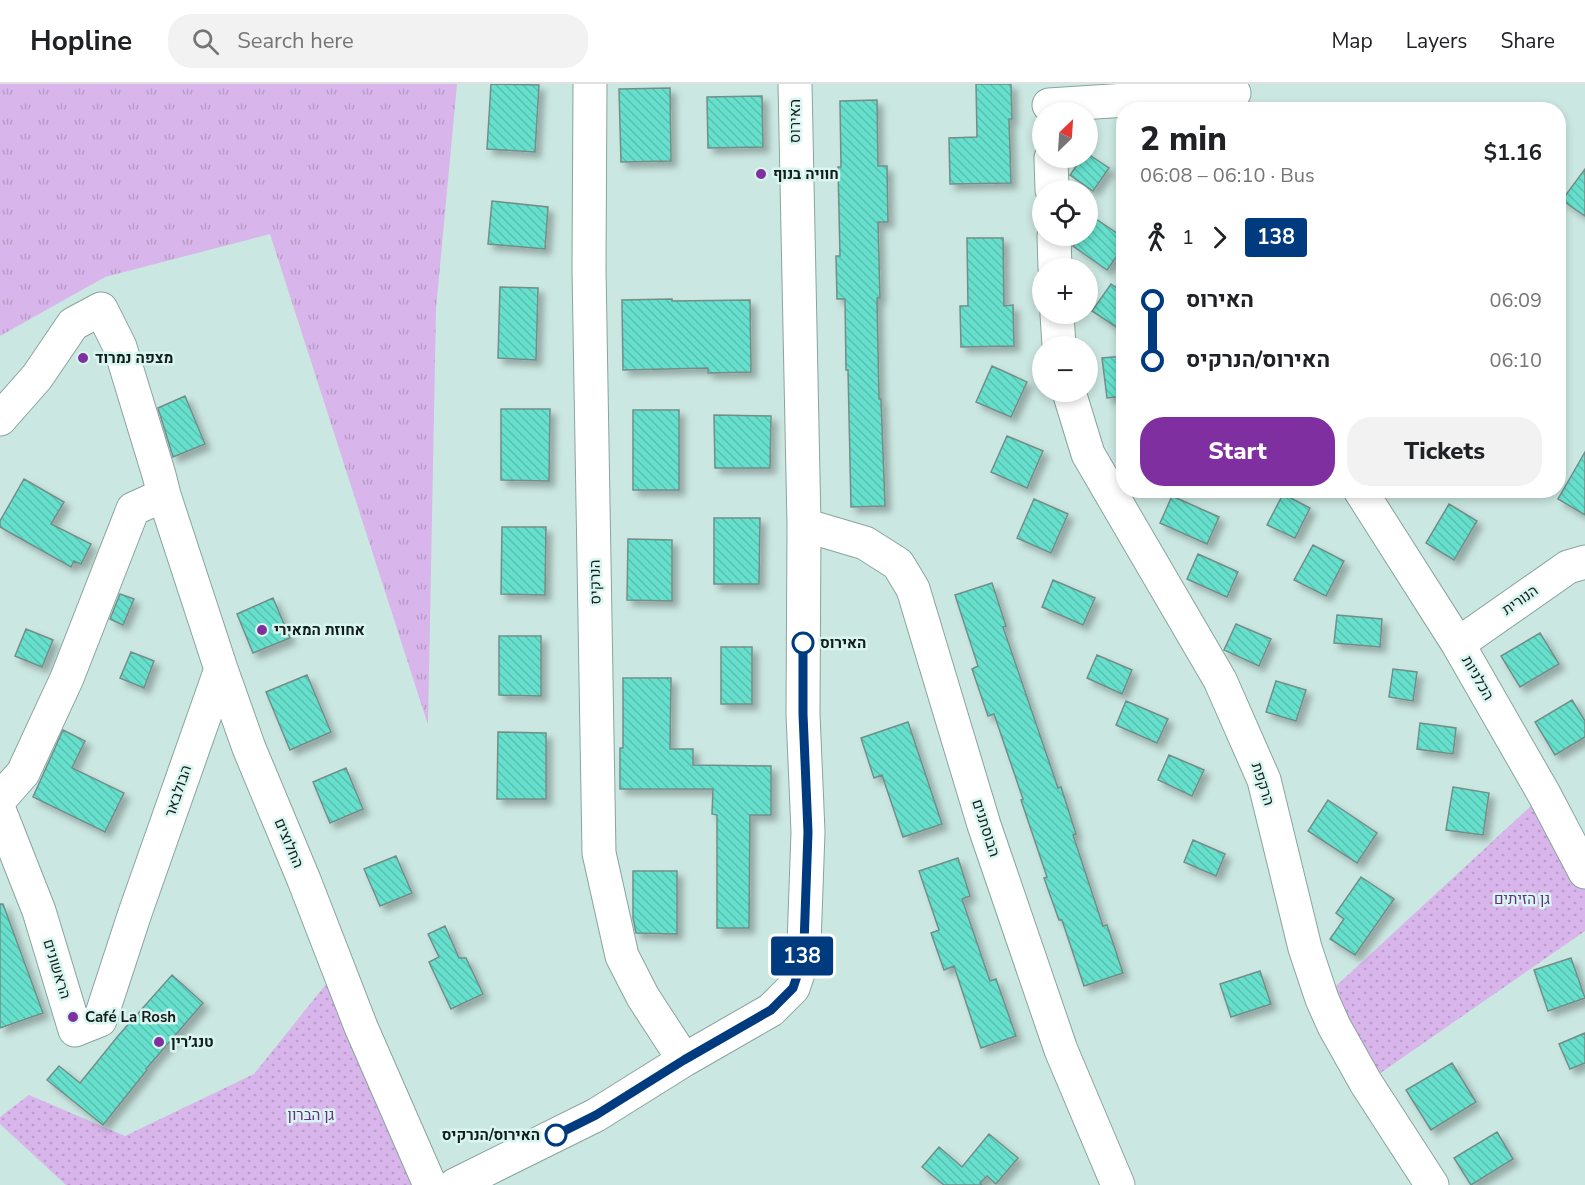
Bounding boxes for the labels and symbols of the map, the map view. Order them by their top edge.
street label: האירוס [785,99,805,143]
north arrow [1032,102,1098,168]
place label: חוויה בנוף [773,164,839,184]
marker: חוויה בנוף [754,167,768,181]
place label: מצפה נמרוד [95,348,174,368]
marker: מצפה נמרוד [76,351,90,365]
street label: הנרקיס [585,559,605,605]
street label: הנורית [1498,580,1542,620]
place label: אחוזת המאירי [274,620,365,640]
marker: אחוזת המאירי [255,623,269,637]
marker: האירוס [792,632,814,654]
place label: האירוס [820,633,866,653]
street label: הכלניות [1457,652,1499,704]
street label: הרקפת [1247,760,1279,808]
street label: הבולבאר [160,762,196,820]
street label: הבוסתנים [967,797,1005,859]
street label: החלוצים [270,815,308,871]
park label: גן הזיתים [1494,889,1550,909]
line badge: 138 [768,936,836,976]
street label: הראשונים [38,937,76,1001]
place label: Café La Rosh [85,1007,176,1027]
marker: Café La Rosh [66,1010,80,1024]
place label: טנג׳רין [171,1032,214,1052]
marker: טנג׳רין [152,1035,166,1049]
park label: גן הברון [288,1105,335,1125]
marker: האירוס/הנרקיס [545,1124,567,1146]
place label: האירוס/הנרקיס [442,1125,540,1145]

